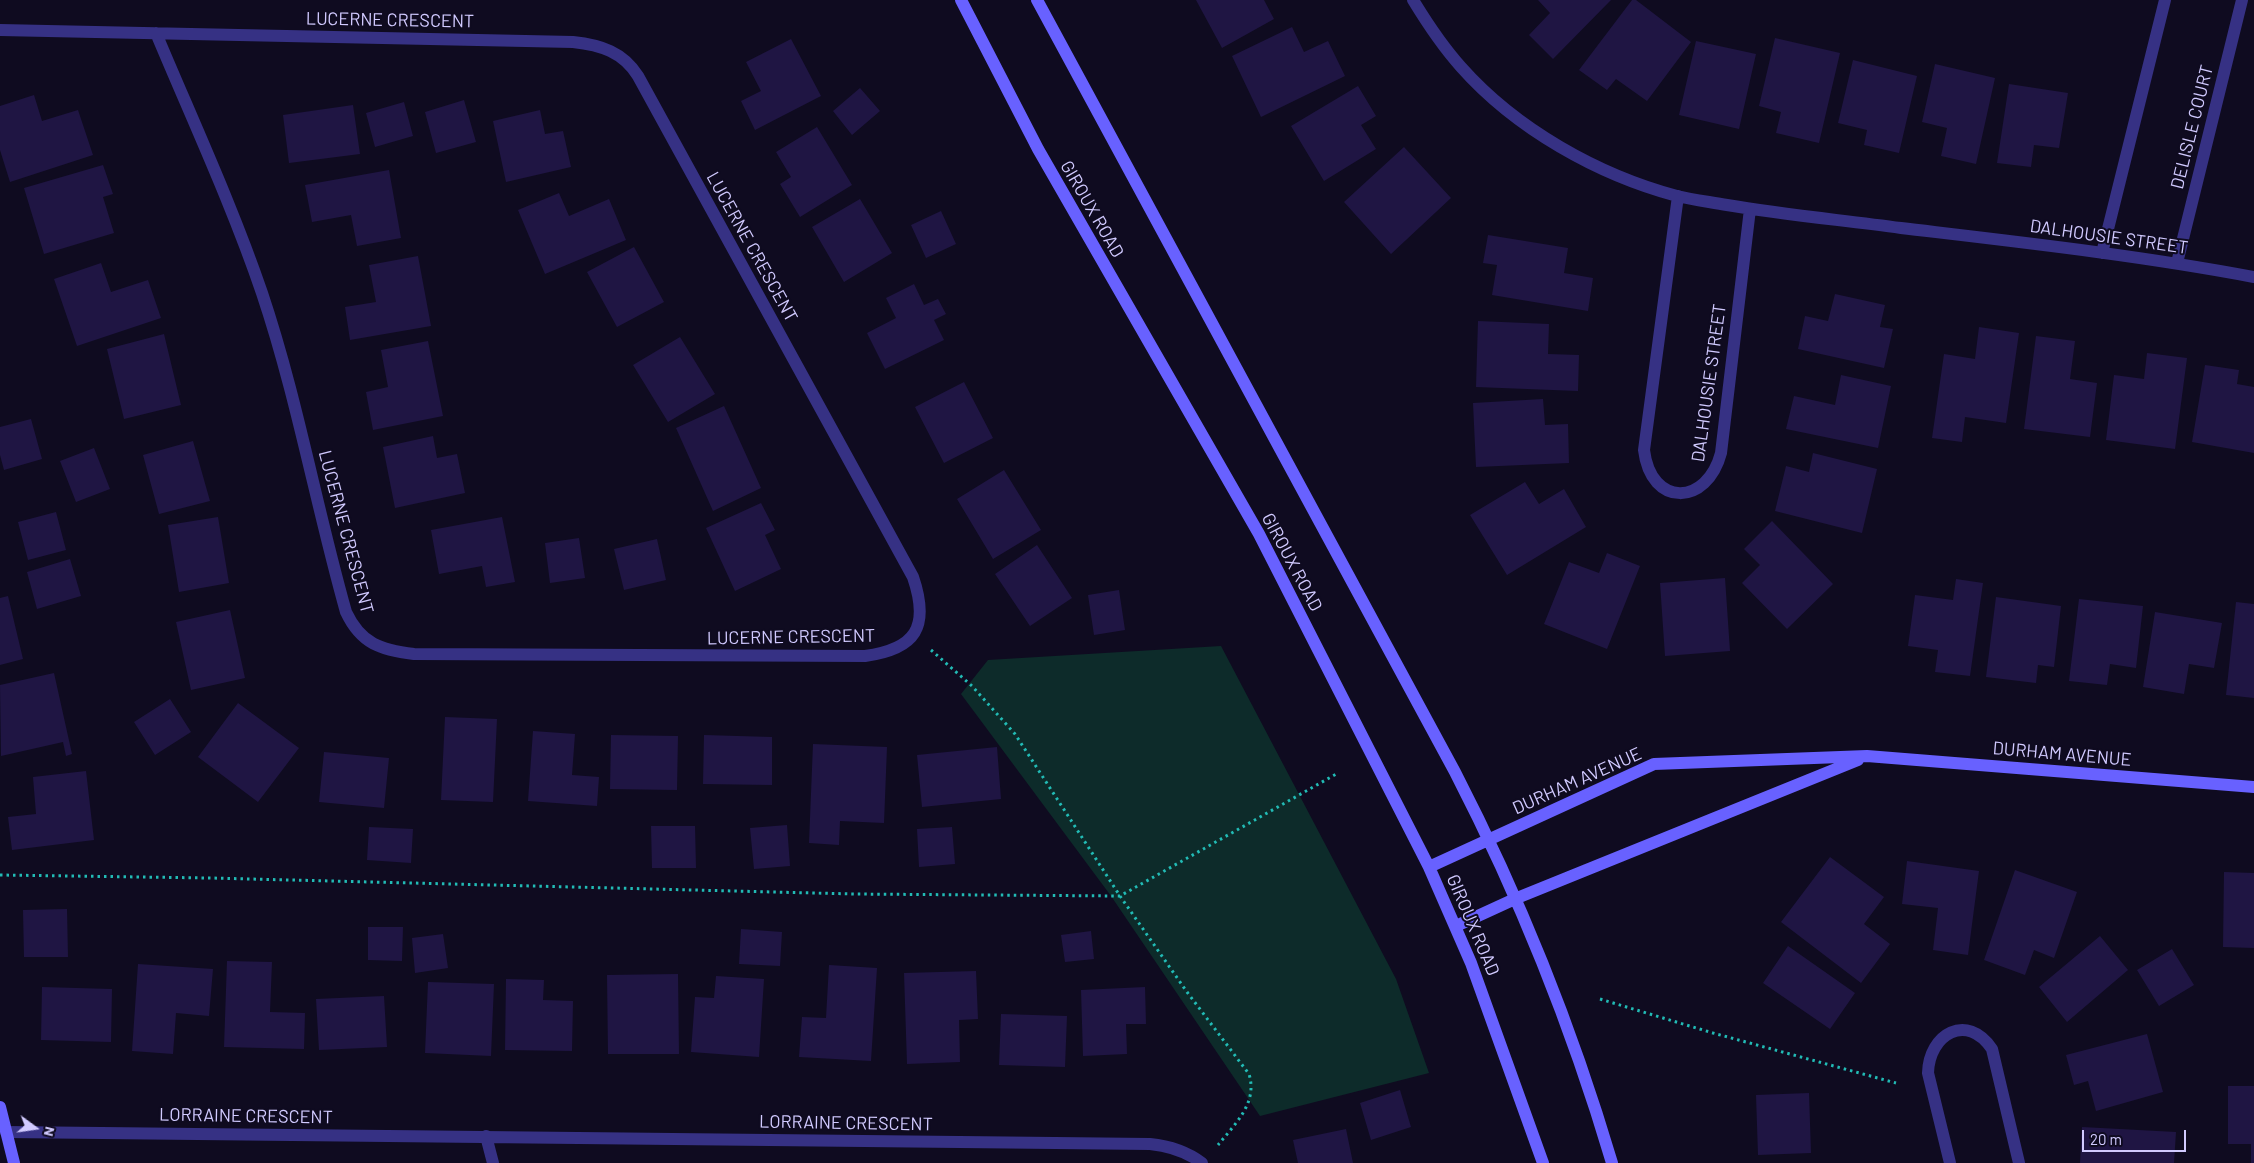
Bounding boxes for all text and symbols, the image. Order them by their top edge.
street label: LUCERNE CRESCENT [306,8,474,32]
street label: DELISLE COURT [2166,63,2218,191]
street label: GIROUX ROAD [1056,157,1128,261]
street label: LUCERNE CRESCENT [702,168,802,326]
street label: DALHOUSIE STREET [2028,215,2190,259]
street label: DALHOUSIE STREET [1687,302,1731,464]
street label: LUCERNE CRESCENT [314,448,378,616]
street label: GIROUX ROAD [1257,509,1327,615]
street label: LUCERNE CRESCENT [707,625,875,649]
street label: DURHAM AVENUE [1992,737,2132,771]
street label: DURHAM AVENUE [1509,743,1645,819]
street label: GIROUX ROAD [1442,871,1504,979]
north arrow [10,1103,60,1153]
street label: LORRAINE CRESCENT [159,1104,333,1128]
street label: LORRAINE CRESCENT [759,1111,933,1135]
scale bar [2084,1120,2188,1152]
text: N [41,1125,59,1138]
text: 20 m [2090,1130,2122,1148]

